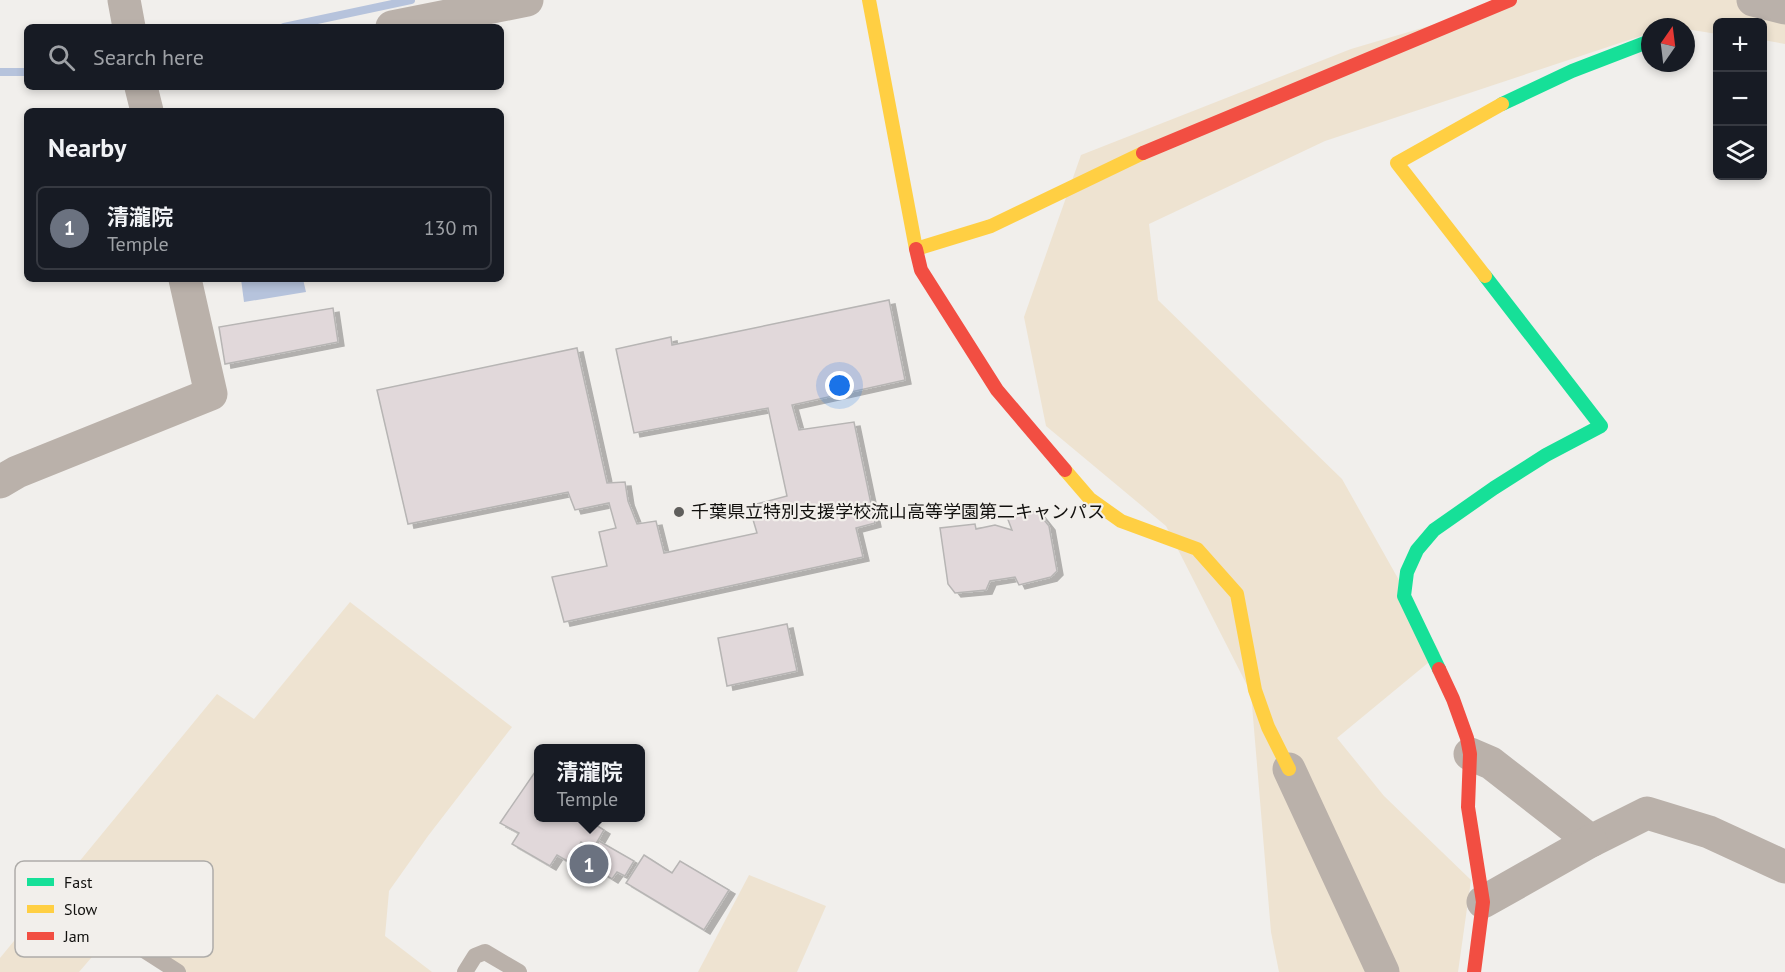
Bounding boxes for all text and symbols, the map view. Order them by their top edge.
north arrow [1641,18,1695,72]
map controls [1713,18,1767,180]
button: + [1713,18,1767,72]
search box [24,24,504,90]
icon: search [45,41,78,74]
text: Search here [93,43,204,71]
button: − [1713,72,1767,126]
button: layers [1713,126,1767,180]
text: Nearby [48,131,126,164]
text: 清瀧院 [107,203,173,231]
text: 1 [64,215,75,241]
text: 130 m [424,215,478,241]
text: Temple [107,231,169,257]
your location [825,371,854,400]
place label: 千葉県立特別支援学校流山高等学園第二キャンパス [691,500,1105,523]
marker: 千葉県立特別支援学校流山高等学園第二キャンパス [672,505,686,519]
popup [534,744,645,822]
text: 清瀧院 [556,758,623,786]
text: Temple [556,786,618,812]
pin: 1 [570,842,608,886]
legend [15,861,213,957]
text: Fast [64,872,93,892]
text: Slow [64,899,98,919]
text: Jam [63,926,90,946]

